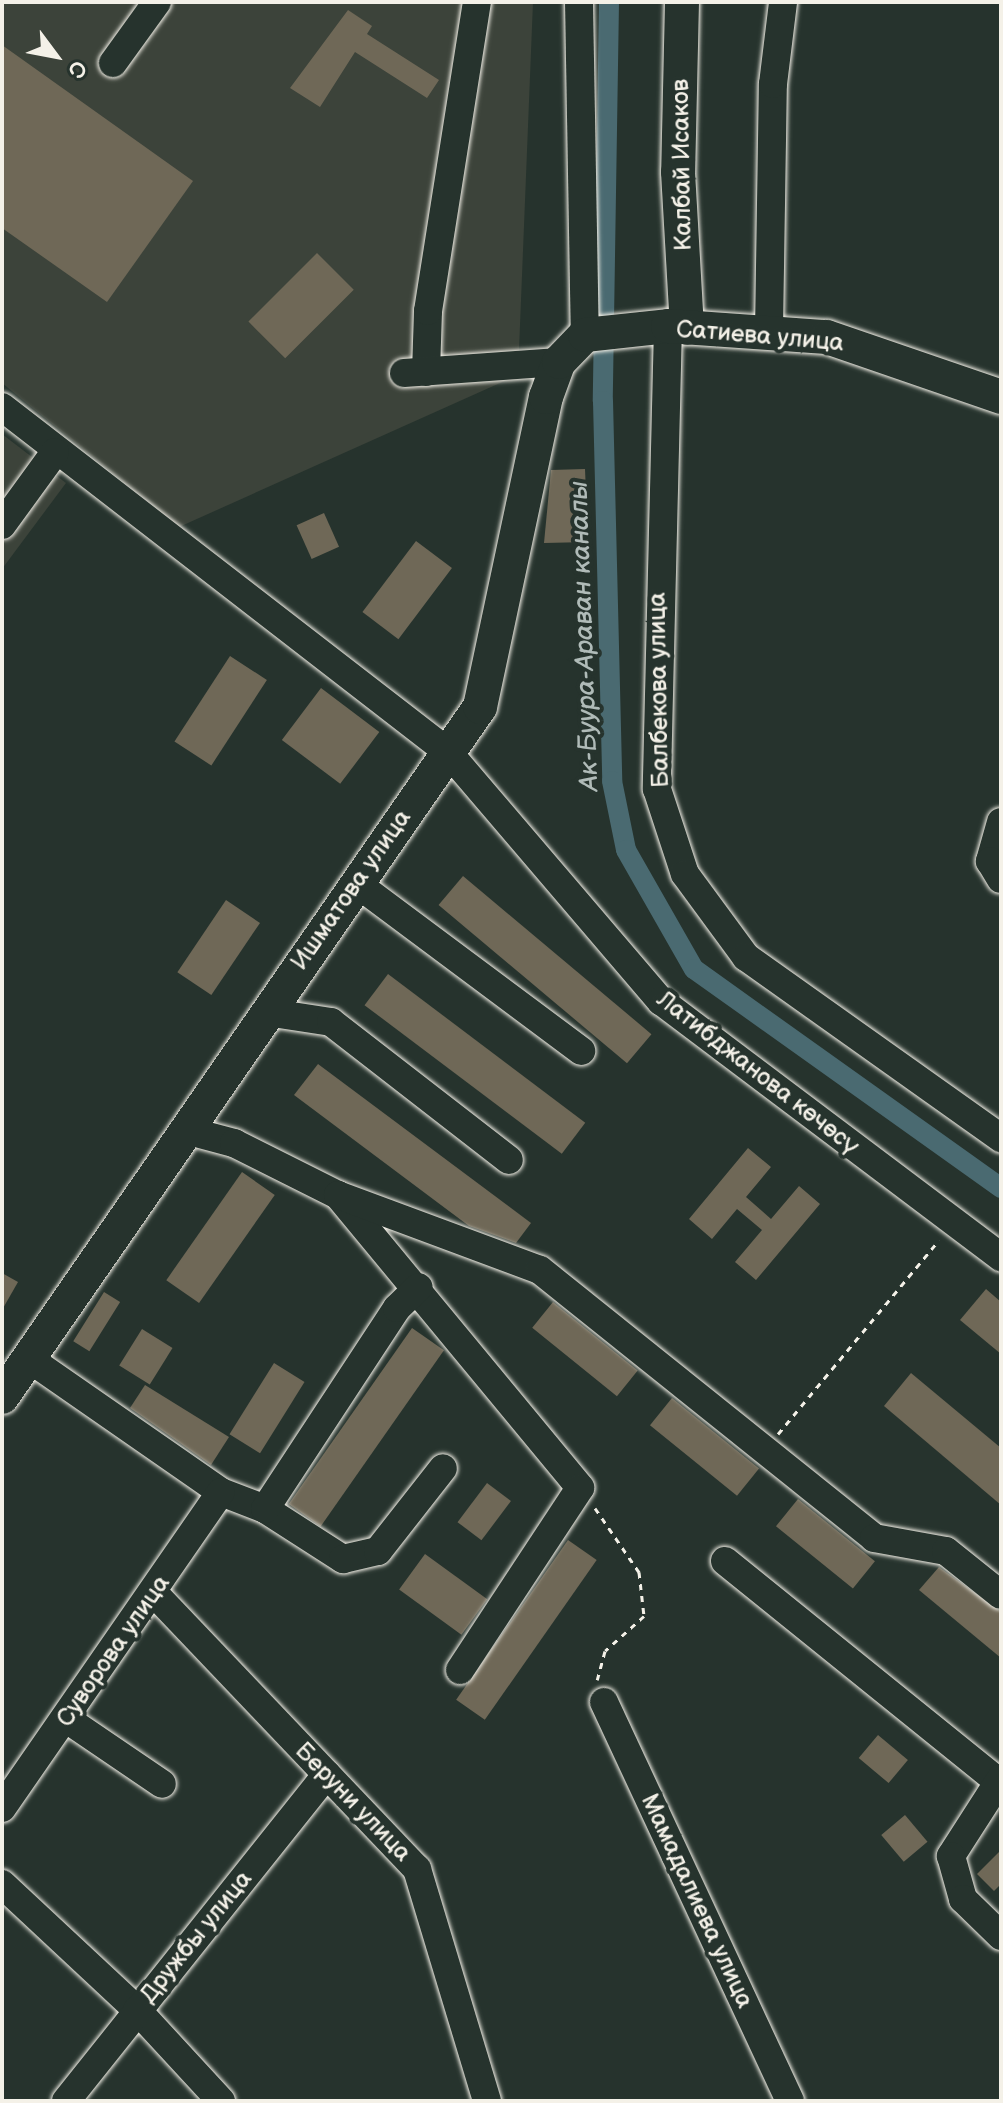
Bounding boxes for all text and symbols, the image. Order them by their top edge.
north arrow [16,16,96,96]
text: С [61,55,92,83]
street label: Калбай Исаков [666,79,698,251]
street label: Сатиева улица [675,314,845,358]
water label: Ак-Буура-Араван каналы [564,481,606,791]
street label: Балбекова улица [643,592,675,788]
street label: Ишматова улица [285,804,417,976]
street label: Латибджанова көчөсү [651,985,865,1161]
street label: Суворова улица [50,1570,176,1732]
street label: Беруни улица [289,1736,417,1868]
street label: Мамадалиева улица [635,1789,759,2013]
street label: Дружбы улица [134,1865,258,2009]

